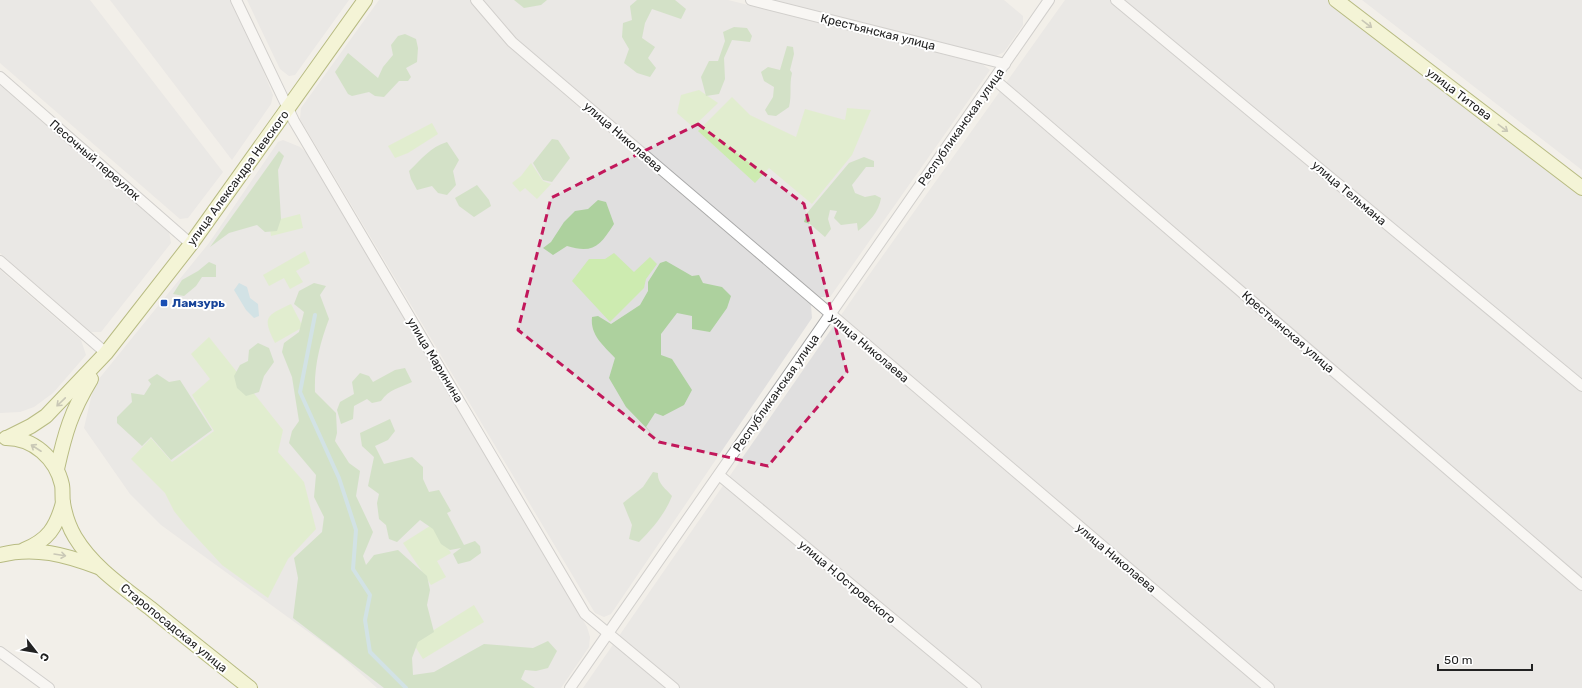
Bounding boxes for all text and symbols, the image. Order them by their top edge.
street label: Крестьянская улица [819,11,937,53]
one-way arrow [1361,19,1372,28]
street label: улица Титова [1424,65,1494,123]
street label: Республиканская улица [915,66,1007,188]
street label: улица Николаева [581,99,665,175]
street label: улица Александра Невского [184,108,292,248]
street label: Песочный переулок [47,117,144,204]
one-way arrow [1498,124,1509,132]
street label: улица Тельмана [1309,158,1389,228]
street label: Крестьянская улица [1239,288,1337,376]
place label: Ламзурь [172,296,225,310]
marker: Ламзурь [159,298,169,308]
street label: улица Николаева [826,311,912,385]
street label: улица Маринина [404,315,466,405]
street label: Республиканская улица [730,332,822,454]
one-way arrow [56,397,66,407]
one-way arrow [31,444,42,452]
street label: улица Николаева [1073,521,1159,595]
street label: улица Н.Островского [796,537,898,627]
one-way arrow [53,551,66,559]
street label: Старопосадская улица [118,581,230,675]
north arrow [16,632,56,672]
scale bar [1438,646,1532,672]
text: С [36,650,52,664]
text: 50 m [1444,653,1472,667]

